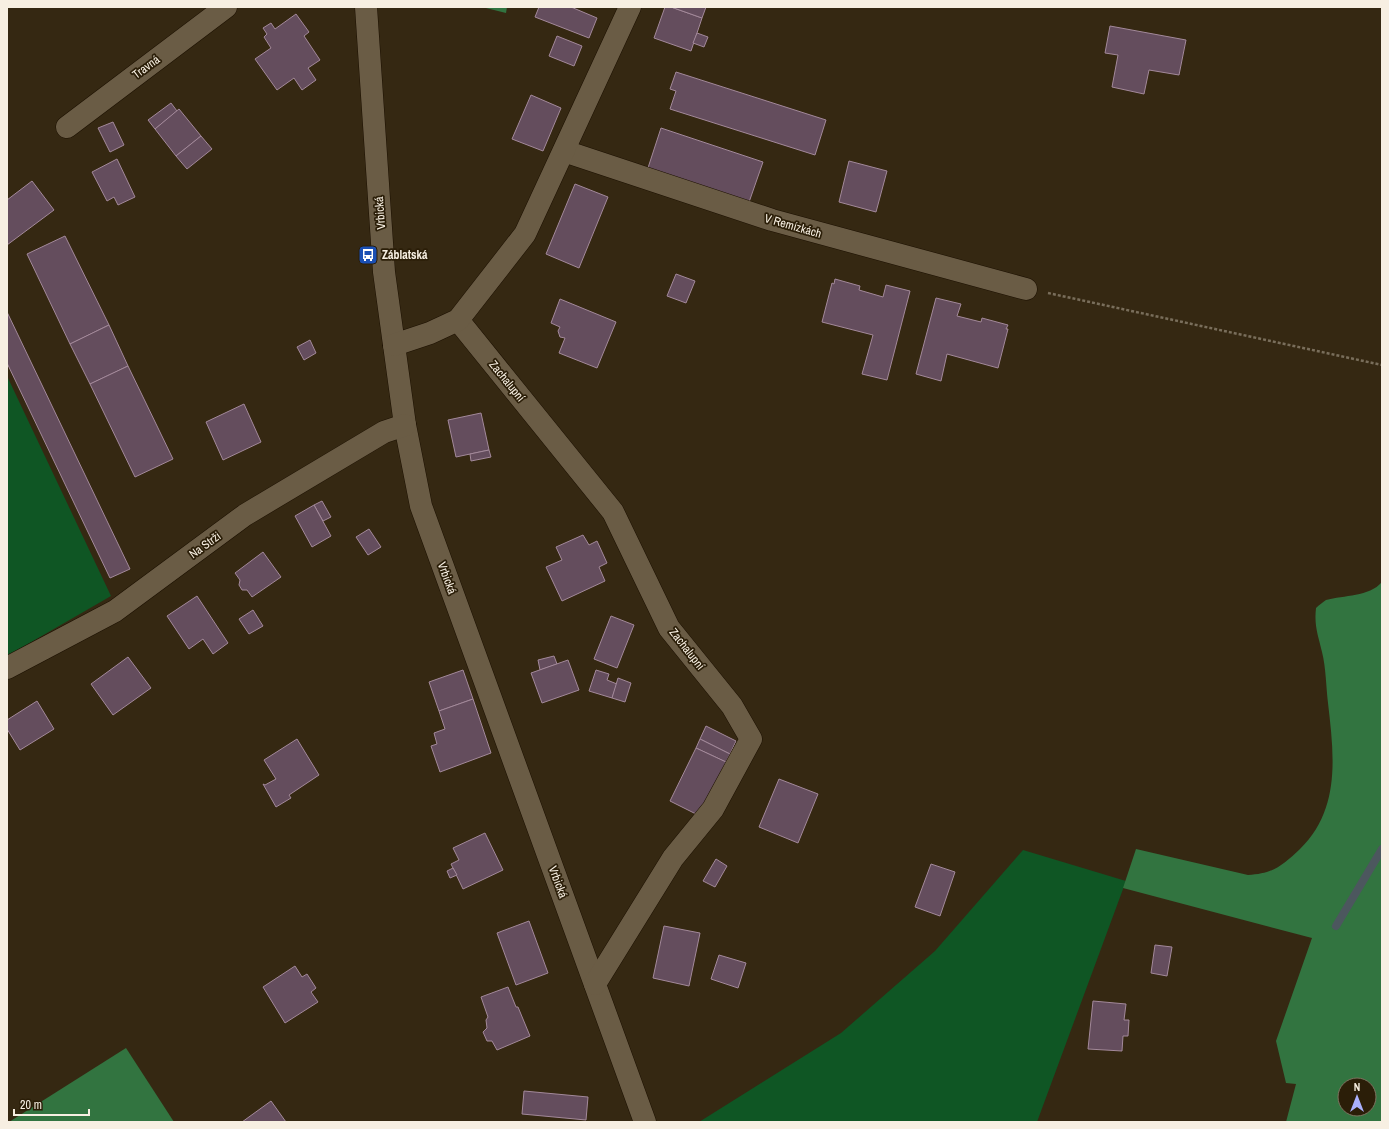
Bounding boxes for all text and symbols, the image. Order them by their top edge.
street label: Travná [129,51,163,82]
street label: Vrbická [371,195,389,230]
street label: V Remízkách [763,210,823,242]
bus stop icon: Záblatská [357,244,379,266]
place label: Záblatská [382,247,428,263]
street label: Zachalupní [485,357,529,405]
street label: Na Strži [186,528,224,562]
street label: Vrbická [434,560,460,597]
street label: Zachalupní [666,625,708,673]
street label: Vrbická [545,864,571,901]
north arrow [1337,1077,1377,1117]
text: N [1354,1080,1360,1094]
scale bar [14,1091,89,1117]
text: 20 m [20,1097,42,1113]

